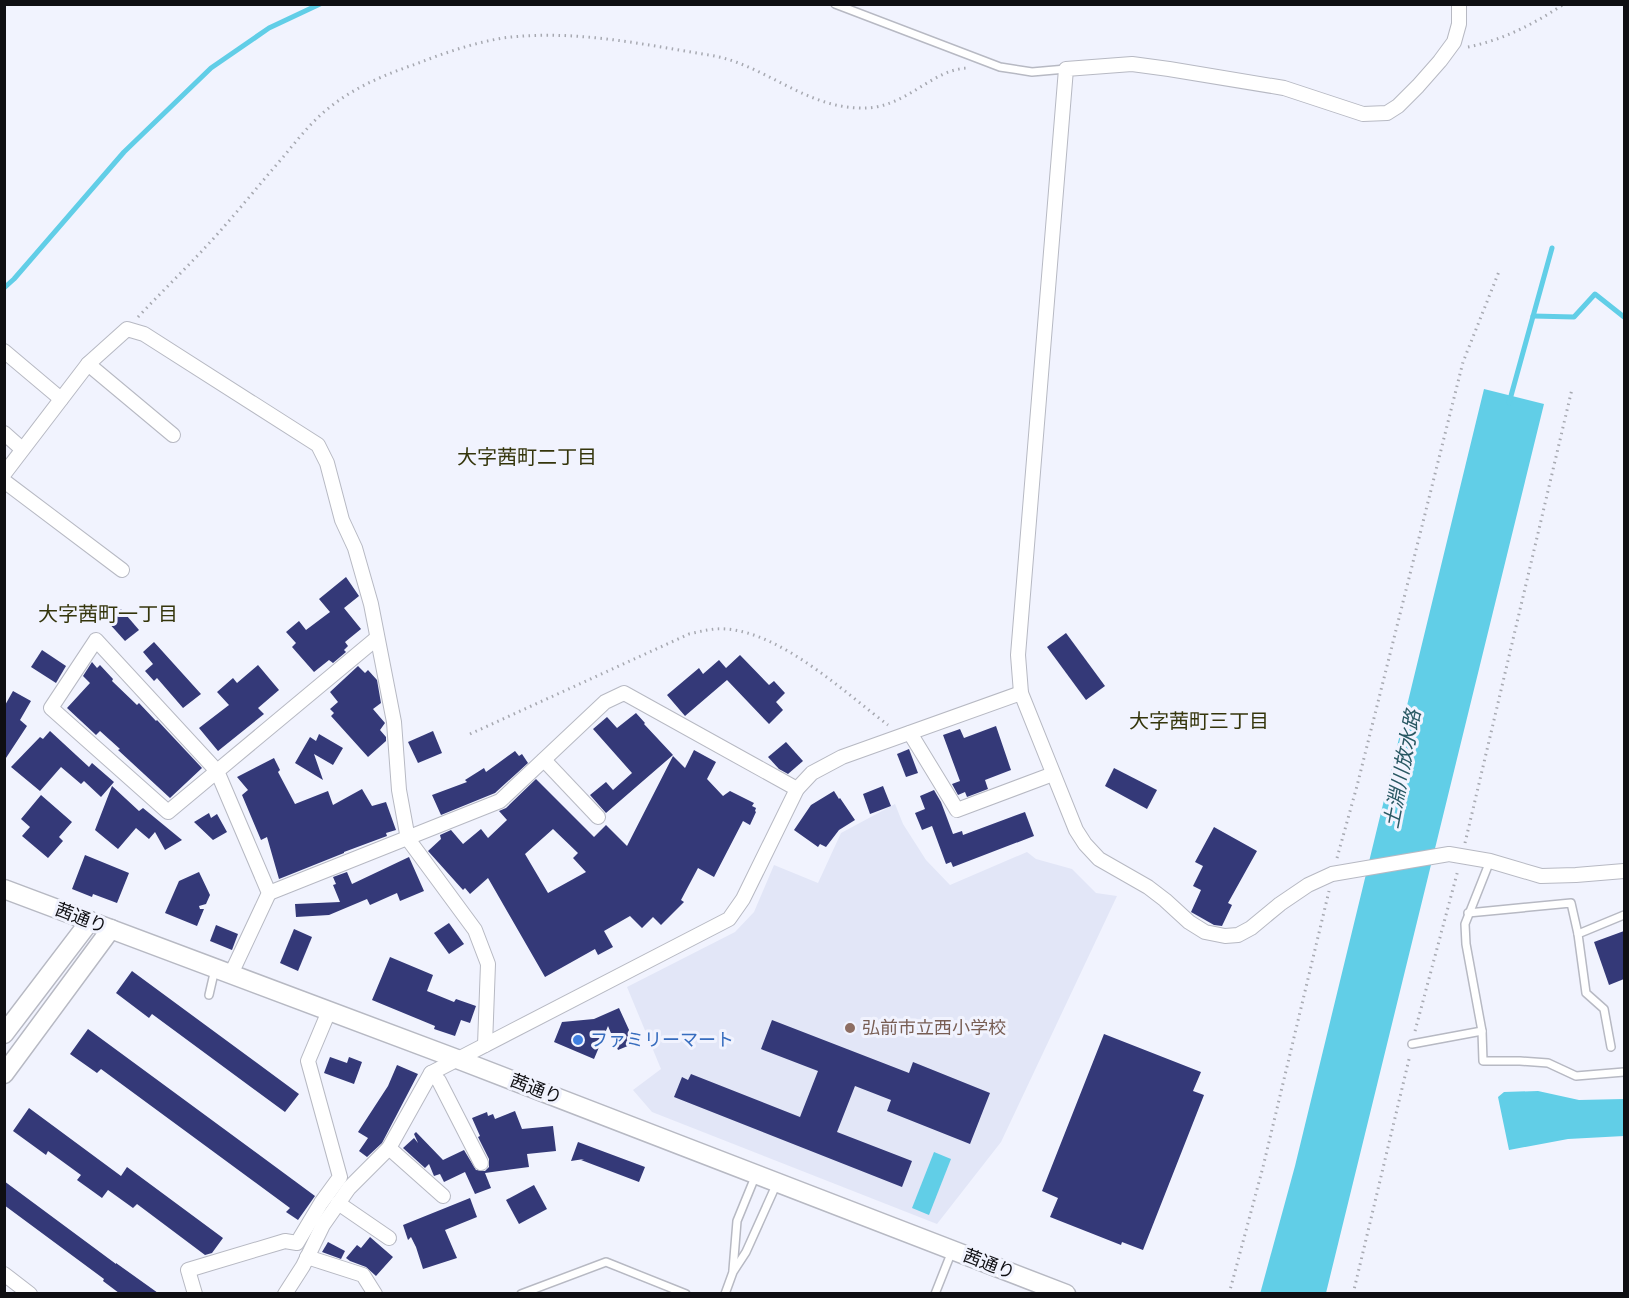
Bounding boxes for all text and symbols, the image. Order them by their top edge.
district label: 大字茜町二丁目 [457,444,597,470]
district label: 大字茜町一丁目 [38,601,178,627]
water label: 土淵川放水路 [1378,706,1427,830]
district label: 大字茜町三丁目 [1129,708,1269,734]
street label: 茜通り [51,897,111,939]
place label: 弘前市立西小学校 [862,1016,1006,1040]
marker: 弘前市立西小学校 [843,1021,857,1035]
place label: ファミリーマート [590,1028,734,1052]
marker: ファミリーマート [571,1033,585,1047]
street label: 茜通り [506,1068,566,1110]
street label: 茜通り [959,1243,1019,1285]

